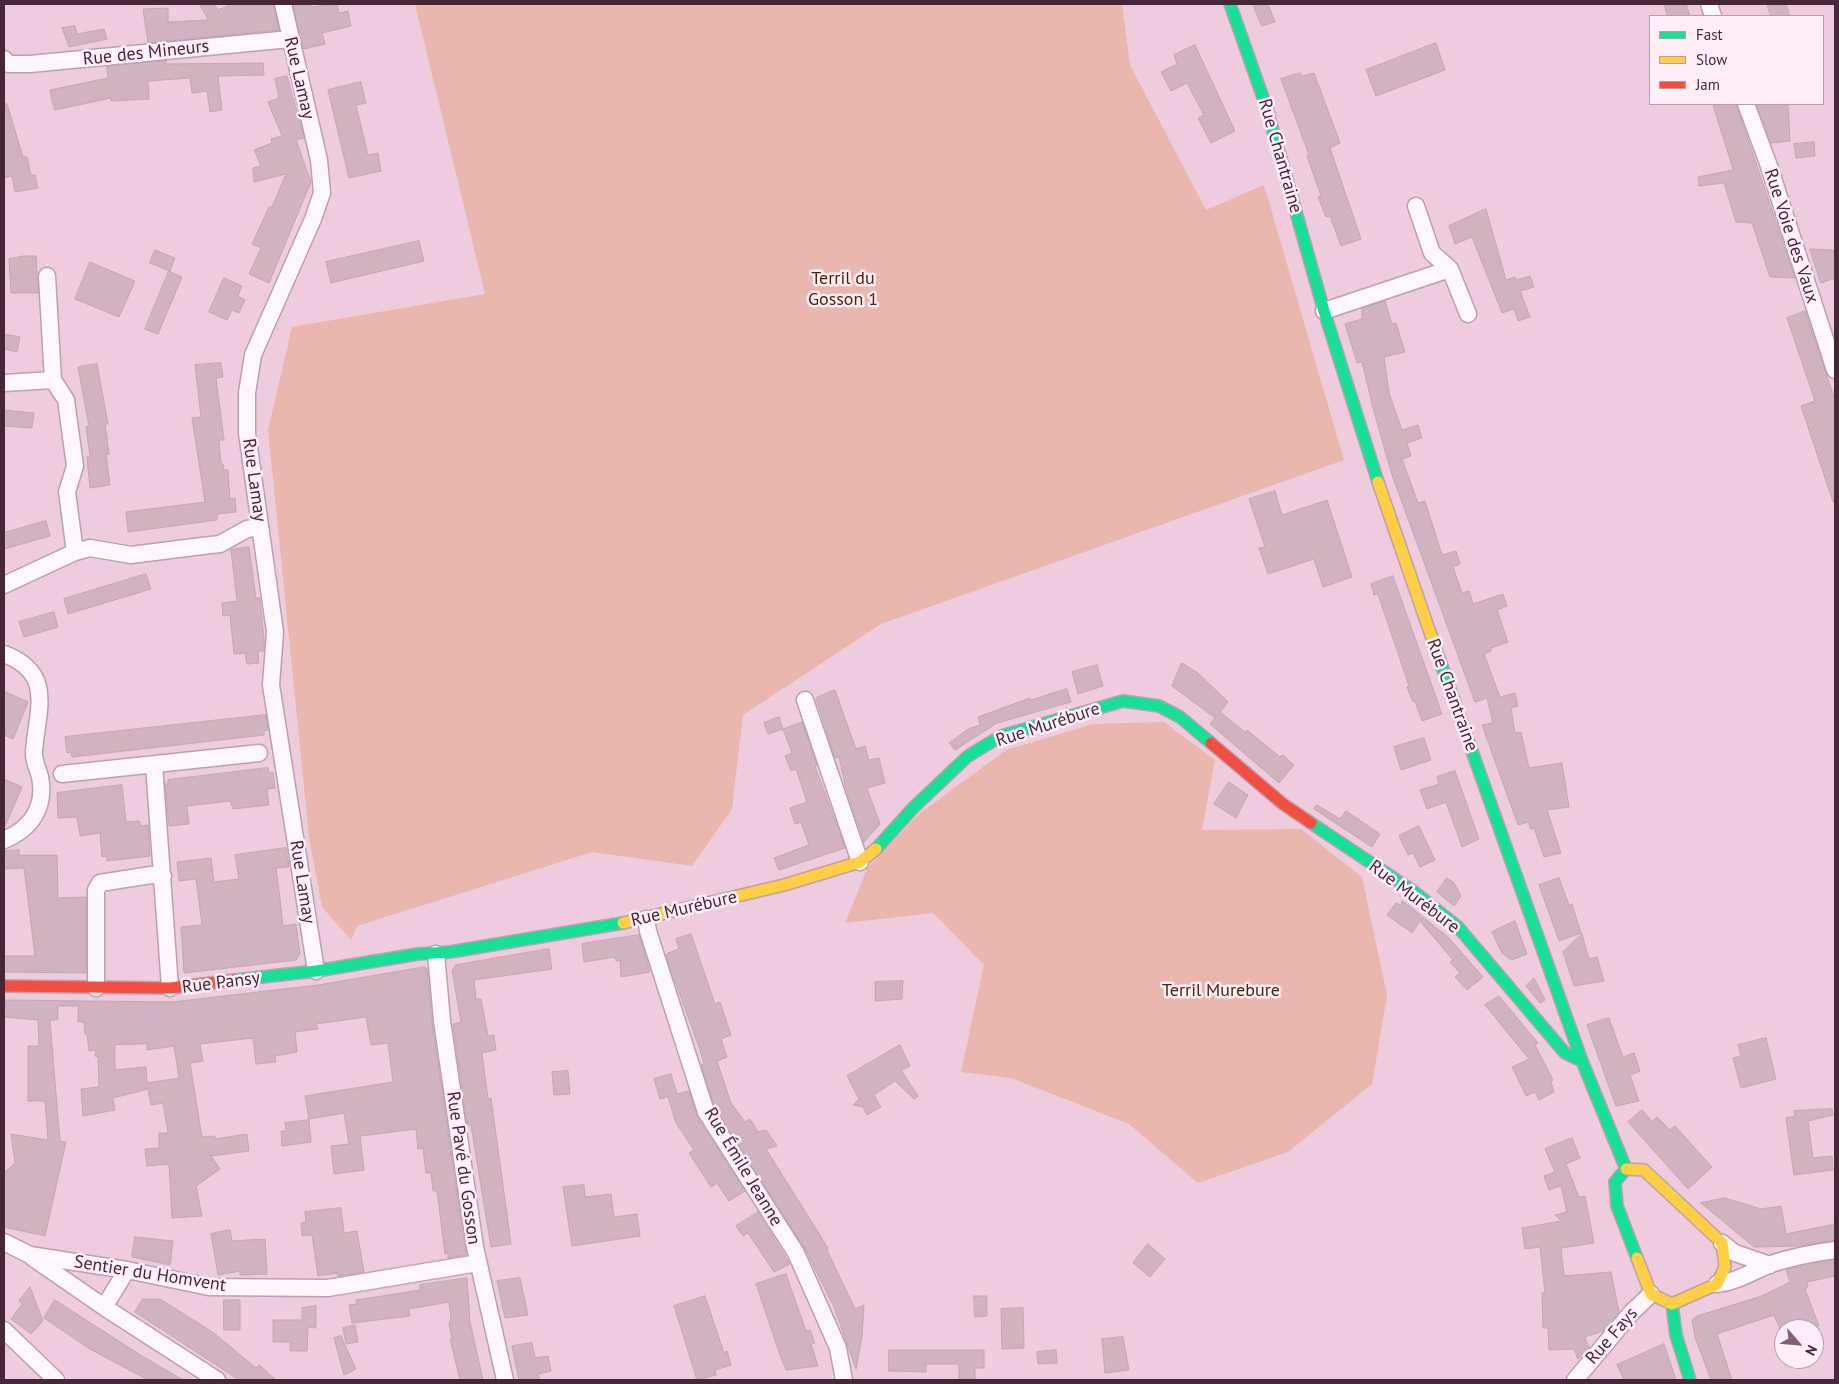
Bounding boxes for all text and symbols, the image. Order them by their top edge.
legend [1649,15,1824,105]
text: Fast [1696,25,1723,44]
street label: Rue Lamay [279,35,319,121]
street label: Rue des Mineurs [82,36,210,70]
text: Slow [1696,50,1727,69]
text: Jam [1696,75,1720,94]
street label: Rue Chantraine [1253,96,1307,216]
street label: Rue Voie des Vaux [1759,166,1823,306]
park label: Terril du Gosson 1 [808,268,878,310]
street label: Rue Lamay [237,437,271,523]
street label: Rue Chantraine [1422,636,1482,754]
street label: Rue Murébure [993,698,1103,752]
street label: Rue Lamay [285,839,319,925]
street label: Rue Murébure [1364,856,1464,938]
street label: Rue Murébure [629,886,739,932]
street label: Rue Pansy [181,968,261,998]
park label: Terril Murebure [1162,980,1280,1002]
street label: Rue Pavé du Gosson [442,1090,484,1246]
street label: Rue Émile Jeanne [699,1104,787,1230]
street label: Sentier du Homvent [72,1251,228,1297]
street label: Rue Fays [1581,1303,1643,1369]
north arrow [1774,1319,1824,1369]
text: N [1801,1342,1822,1359]

